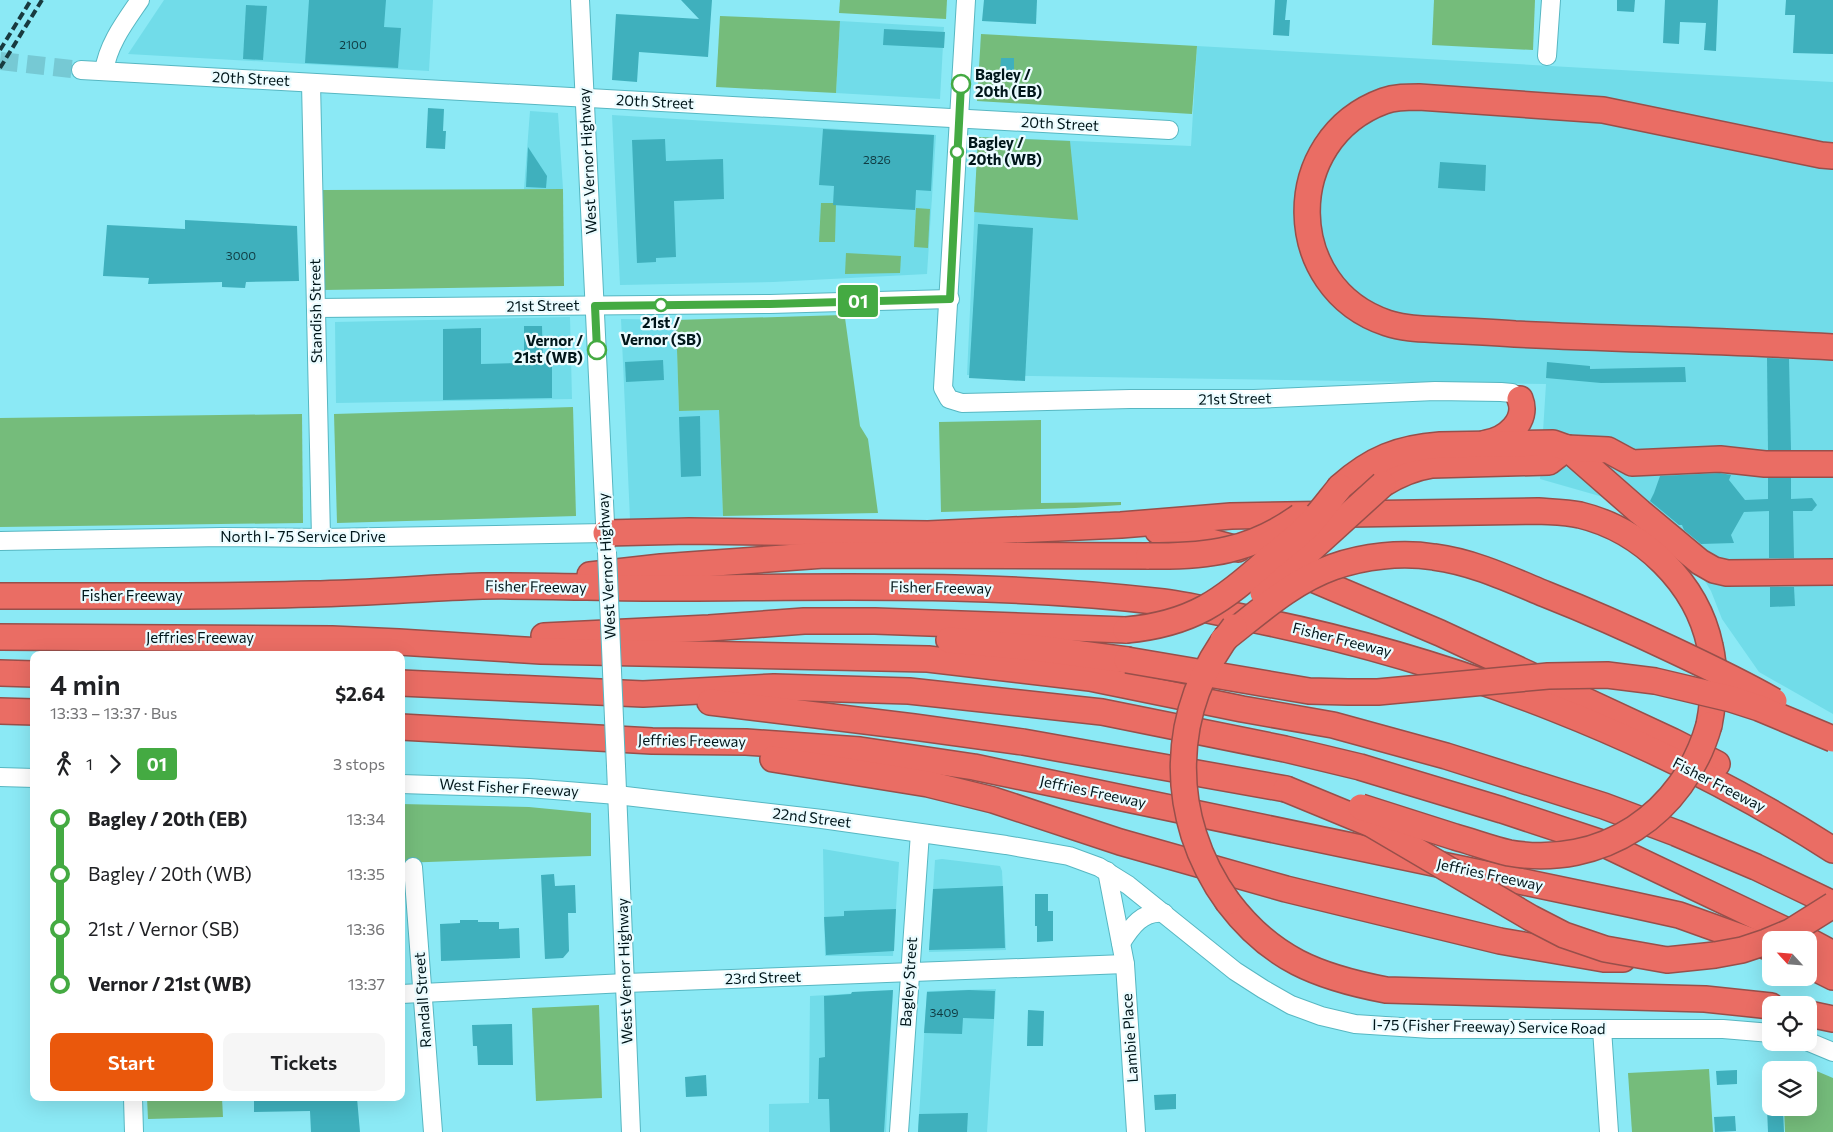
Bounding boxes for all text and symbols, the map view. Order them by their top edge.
house number: 2100 [339,37,367,51]
place label: Bagley / 20th (EB) [975,65,1042,100]
street label: 20th Street [212,67,291,89]
marker: Bagley / 20th (EB) [951,74,971,94]
street label: West Vernor Highway [574,87,600,235]
street label: 20th Street [616,90,695,112]
street label: 20th Street [1021,112,1100,134]
place label: Bagley / 20th (WB) [968,133,1042,168]
marker: Bagley / 20th (WB) [950,145,964,159]
house number: 2826 [863,152,891,166]
house number: 3000 [226,248,256,262]
street label: Standish Street [305,259,325,363]
line badge: 01 [836,285,880,317]
text: 01 [848,290,868,312]
street label: 21st Street [506,295,580,315]
marker: 21st / Vernor (SB) [654,298,668,312]
place label: 21st / Vernor (SB) [620,313,702,348]
place label: Vernor / 21st (WB) [514,331,583,366]
marker: Vernor / 21st (WB) [587,340,607,360]
street label: 21st Street [1198,388,1272,408]
street label: West Vernor Highway [593,492,619,640]
street label: North I- 75 Service Drive [220,527,386,545]
street label: Fisher Freeway [485,576,587,596]
street label: Fisher Freeway [890,577,992,597]
street label: Fisher Freeway [81,586,183,604]
street label: Fisher Freeway [1291,618,1394,660]
street label: Jeffries Freeway [146,628,254,646]
text: 4 min [50,667,121,701]
text: $2.64 [335,682,385,705]
text: 13:33 – 13:37 · Bus [50,703,177,722]
street label: Jeffries Freeway [638,730,746,750]
icon: walk [50,750,78,778]
icon: forward [101,750,129,778]
text: 01 [147,753,167,775]
street label: Fisher Freeway [1670,753,1769,815]
text: 1 [86,754,93,773]
text: 3 stops [333,754,385,773]
street label: Jeffries Freeway [1038,771,1148,811]
street label: West Fisher Freeway [439,774,579,800]
street label: 22nd Street [772,803,853,831]
text: Bagley / 20th (EB) [88,807,247,830]
text: 13:34 [347,809,385,828]
street label: Jeffries Freeway [1435,854,1545,894]
text: Bagley / 20th (WB) [88,862,252,885]
text: 13:35 [347,864,385,883]
street label: West Vernor Highway [612,897,636,1045]
text: 21st / Vernor (SB) [88,917,239,940]
text: 13:36 [346,919,385,938]
north arrow [1762,931,1818,986]
map controls [1762,931,1817,1116]
street label: Bagley Street [896,936,920,1028]
street label: Randall Street [410,952,434,1049]
street label: 23rd Street [724,967,802,987]
text: Vernor / 21st (WB) [88,972,251,995]
text: 13:37 [348,974,385,993]
street label: Lambie Place [1117,993,1141,1083]
button: locate [1762,996,1817,1051]
house number: 3409 [929,1005,959,1019]
street label: I-75 (Fisher Freeway) Service Road [1372,1015,1606,1037]
button: Start [50,1033,213,1091]
button: Tickets [223,1033,385,1091]
button: layers [1762,1061,1817,1116]

